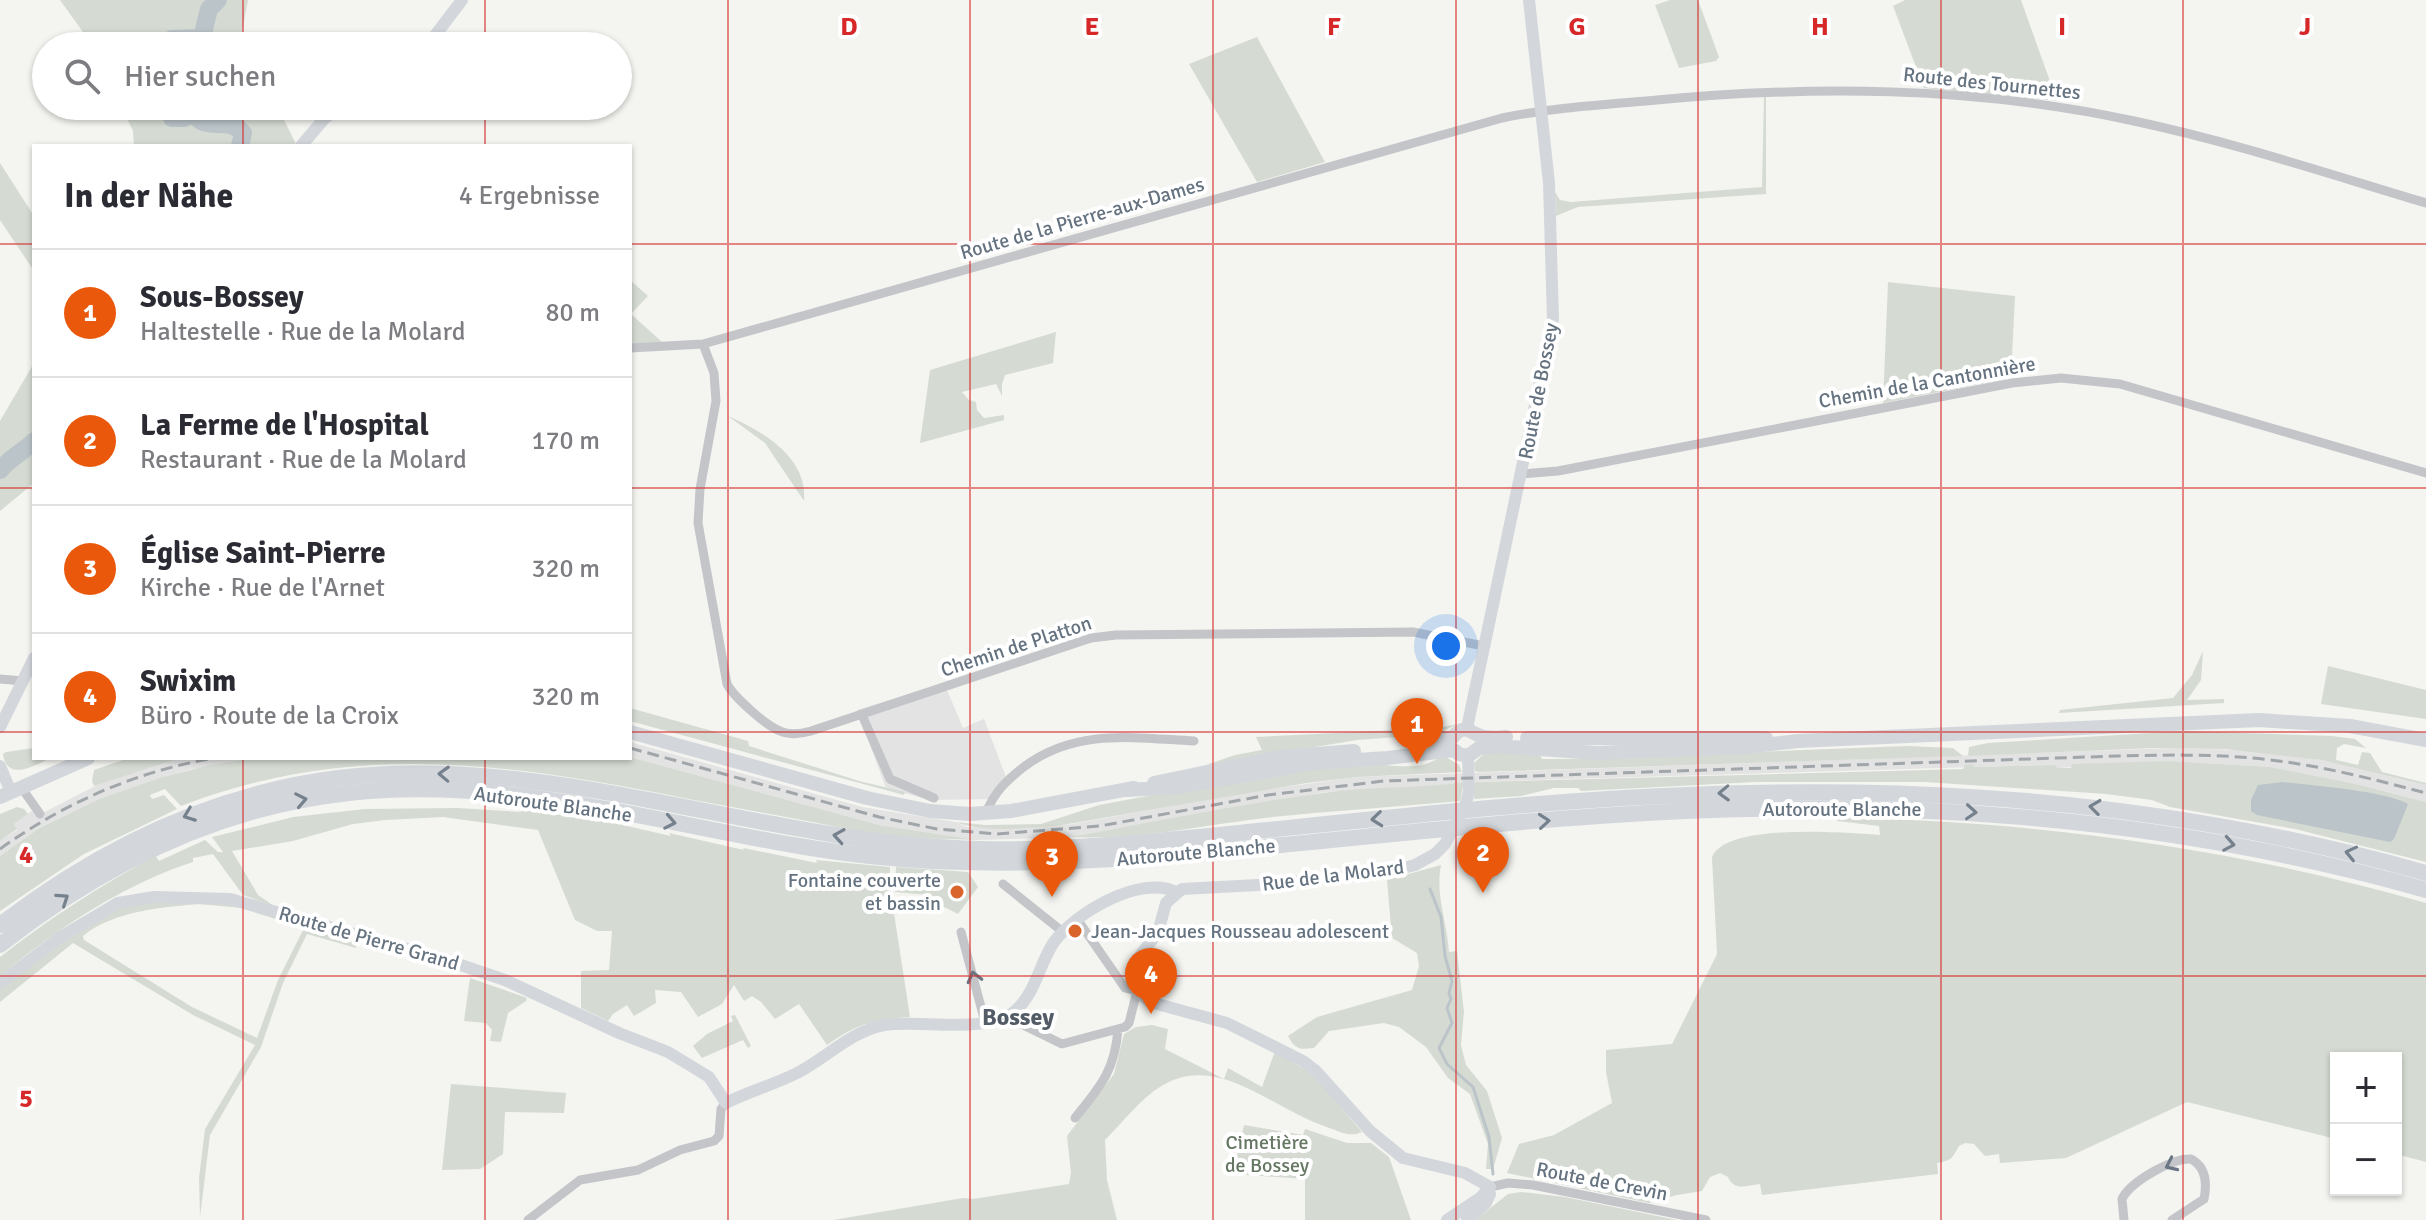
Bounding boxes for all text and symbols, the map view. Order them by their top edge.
text: D [840,11,858,43]
text: E [1085,11,1099,43]
text: F [1327,11,1341,43]
text: G [1568,11,1586,43]
text: H [1811,11,1829,43]
text: I [2058,11,2066,43]
text: J [2299,11,2311,43]
search box [32,32,632,120]
icon: search [60,54,104,98]
text: Hier suchen [124,58,276,95]
street label: Route des Tournettes [1902,62,2082,105]
street label: Route de la Pierre-aux-Dames [957,172,1207,265]
text: In der Nähe [64,175,233,217]
text: 4 Ergebnisse [459,180,600,212]
text: Sous-Bossey [140,279,304,316]
text: 1 [83,297,97,329]
text: 80 m [545,297,600,329]
text: Haltestelle · Rue de la Molard [140,316,466,348]
street label: Route de Bossey [1513,320,1564,461]
street label: Chemin de la Cantonnière [1817,351,2037,414]
text: La Ferme de l'Hospital [140,407,429,444]
text: 2 [83,425,97,457]
text: 170 m [531,425,600,457]
text: Restaurant · Rue de la Molard [140,444,467,476]
text: Église Saint-Pierre [140,535,386,572]
text: 3 [83,553,97,585]
text: 320 m [531,553,600,585]
text: Kirche · Rue de l'Arnet [140,572,385,604]
street label: Chemin de Platton [938,610,1095,683]
your location [1426,626,1466,666]
text: Swixim [140,663,236,700]
text: 4 [83,681,97,713]
text: 320 m [531,681,600,713]
pin: 1 [1391,698,1443,764]
text: Büro · Route de la Croix [140,700,399,732]
one-way arrow [437,766,450,783]
street label: Autoroute Blanche [472,781,633,828]
one-way arrow [1717,784,1730,801]
one-way arrow [294,792,308,809]
street label: Autoroute Blanche [1762,797,1922,822]
one-way arrow [2088,799,2102,816]
one-way arrow [1965,803,1978,820]
one-way arrow [183,805,197,822]
one-way arrow [1370,811,1383,828]
one-way arrow [663,812,677,829]
one-way arrow [1538,812,1551,829]
pin: 2 [1457,827,1509,893]
one-way arrow [832,828,846,845]
pin: 3 [1026,831,1078,897]
street label: Autoroute Blanche [1116,833,1276,872]
one-way arrow [2222,835,2236,852]
text: 4 [19,839,33,871]
one-way arrow [2344,845,2358,862]
street label: Rue de la Molard [1261,854,1405,897]
place label: Fontaine couverte et bassin [788,868,941,916]
marker: Fontaine couverte et bassin [948,883,966,901]
one-way arrow [54,894,69,909]
street label: Route de Pierre Grand [276,901,462,976]
place label: Jean-Jacques Rousseau adolescent [1091,919,1389,944]
marker: Jean-Jacques Rousseau adolescent [1066,922,1084,940]
pin: 4 [1125,948,1177,1014]
one-way arrow [966,970,983,984]
district label: Bossey [982,1002,1054,1032]
map controls [2330,1052,2402,1196]
button: + [2330,1052,2402,1124]
text: 5 [19,1083,33,1115]
button: − [2330,1124,2402,1196]
park label: Cimetière de Bossey [1225,1130,1310,1178]
one-way arrow [2165,1155,2179,1171]
street label: Route de Crevin [1534,1156,1670,1206]

